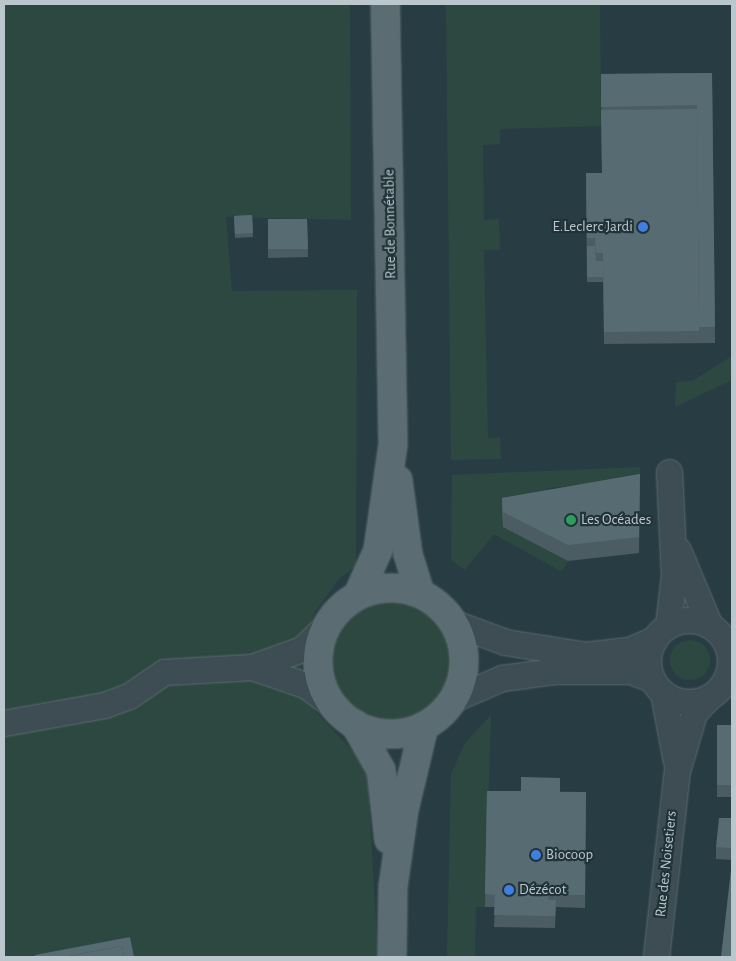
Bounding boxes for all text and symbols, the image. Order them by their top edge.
street label: Rue de Bonnétable [380,169,400,279]
place label: E.Leclerc Jardi [553,218,633,236]
marker: E.Leclerc Jardi [637,221,649,233]
place label: Les Océades [581,511,651,529]
marker: Les Océades [565,514,577,526]
street label: Rue des Noisetiers [651,810,681,918]
place label: Biocoop [546,846,593,864]
marker: Biocoop [530,849,542,861]
place label: Dézécot [519,881,566,899]
marker: Dézécot [503,884,515,896]

